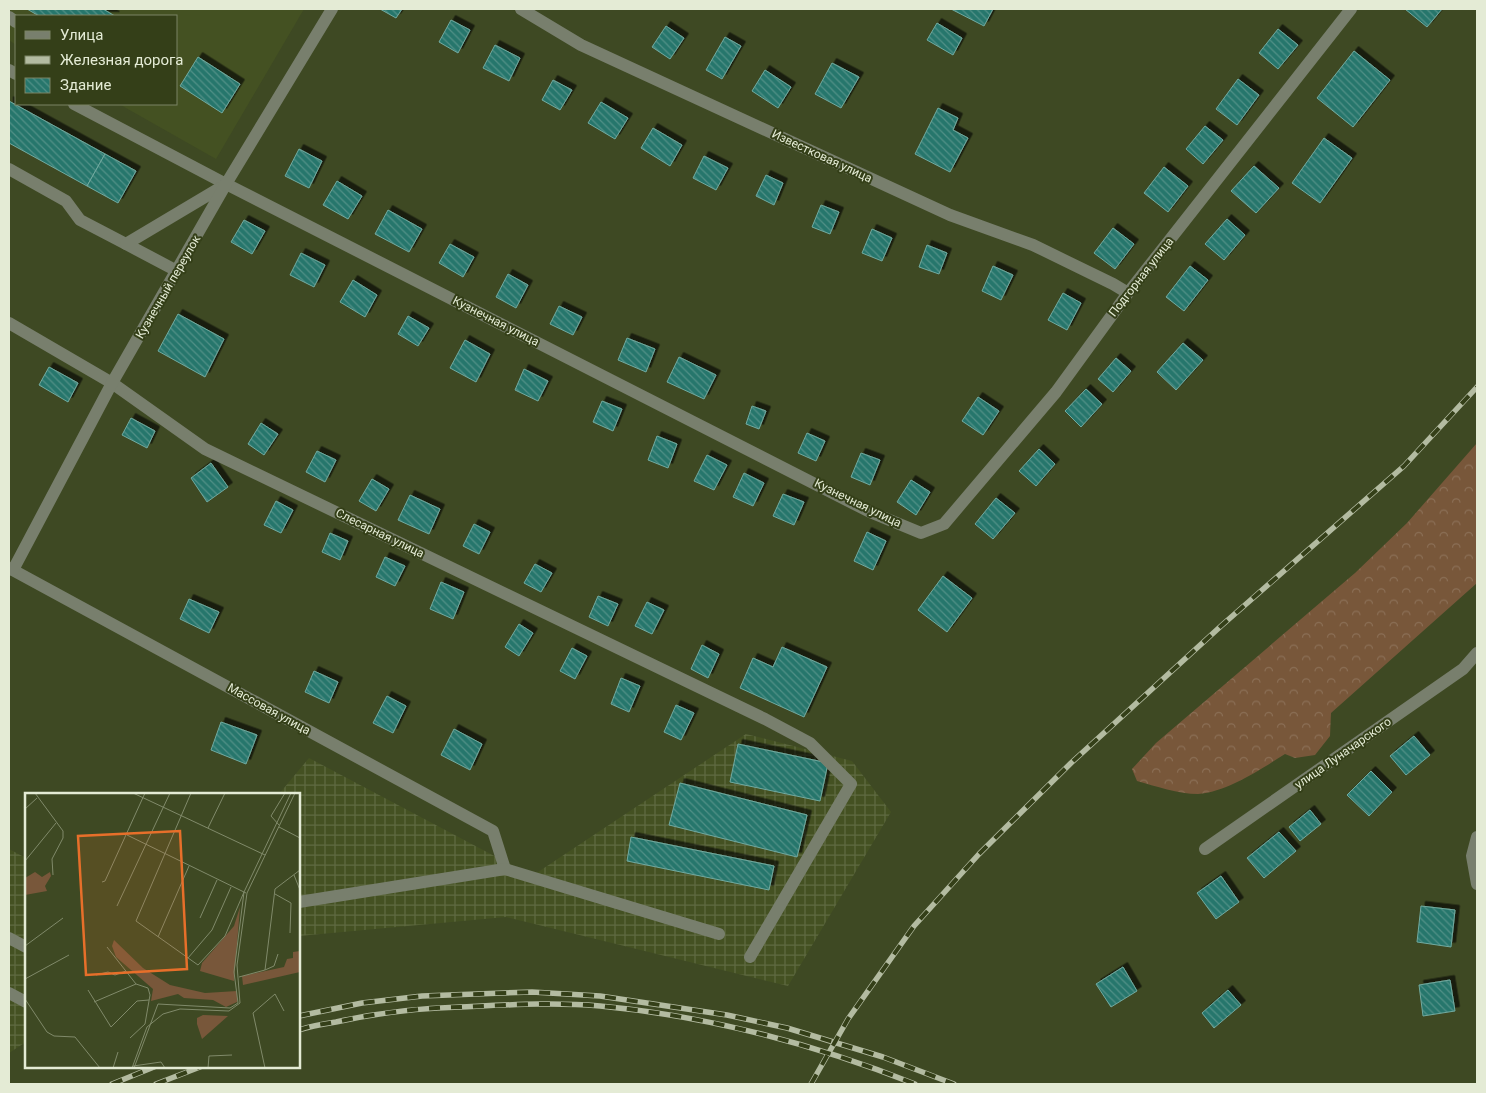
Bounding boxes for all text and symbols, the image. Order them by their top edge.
legend [15,15,178,105]
text: Улица [60,26,103,44]
text: Железная дорога [60,51,183,69]
text: Здание [60,76,111,94]
street label: Известковая улица [770,127,874,185]
street label: Кузнечный переулок [133,232,204,341]
street label: Подгорная улица [1106,235,1176,319]
street label: Кузнечная улица [450,293,542,349]
street label: Кузнечная улица [812,476,904,530]
street label: Слесарная улица [334,506,426,560]
street label: Массовая улица [225,681,313,737]
street label: улица Луначарского [1292,714,1394,792]
inset map [25,793,300,1068]

